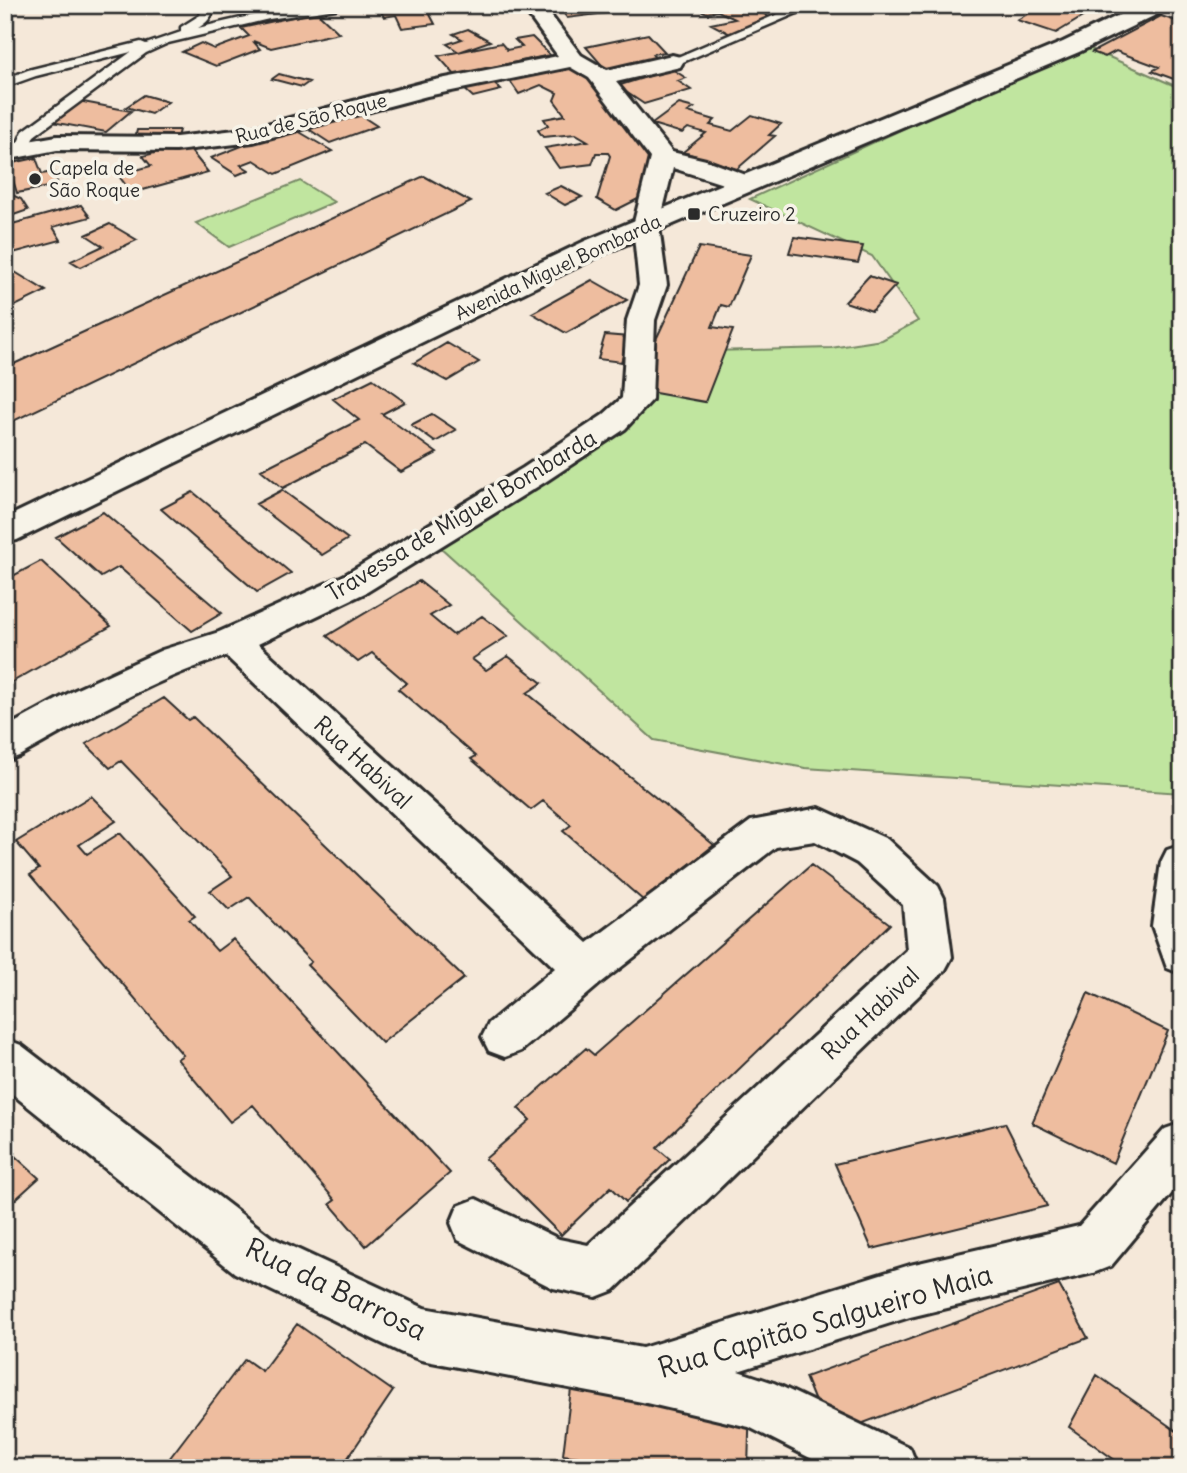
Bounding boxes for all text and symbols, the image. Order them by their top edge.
street label: Rua de São Roque [233,88,389,148]
place label: Capela de São Roque [49,156,140,202]
marker: Capela de São Roque [27,171,43,187]
place label: Cruzeiro 2 [708,202,796,226]
marker: Cruzeiro 2 [686,206,702,222]
street label: Avenida Miguel Bombarda [451,209,665,325]
street label: Travessa de Miguel Bombarda [321,423,601,607]
street label: Rua Habival [308,709,418,815]
street label: Rua Habival [815,960,925,1066]
street label: Rua da Barrosa [240,1230,432,1348]
street label: Rua Capitão Salgueiro Maia [654,1256,996,1386]

